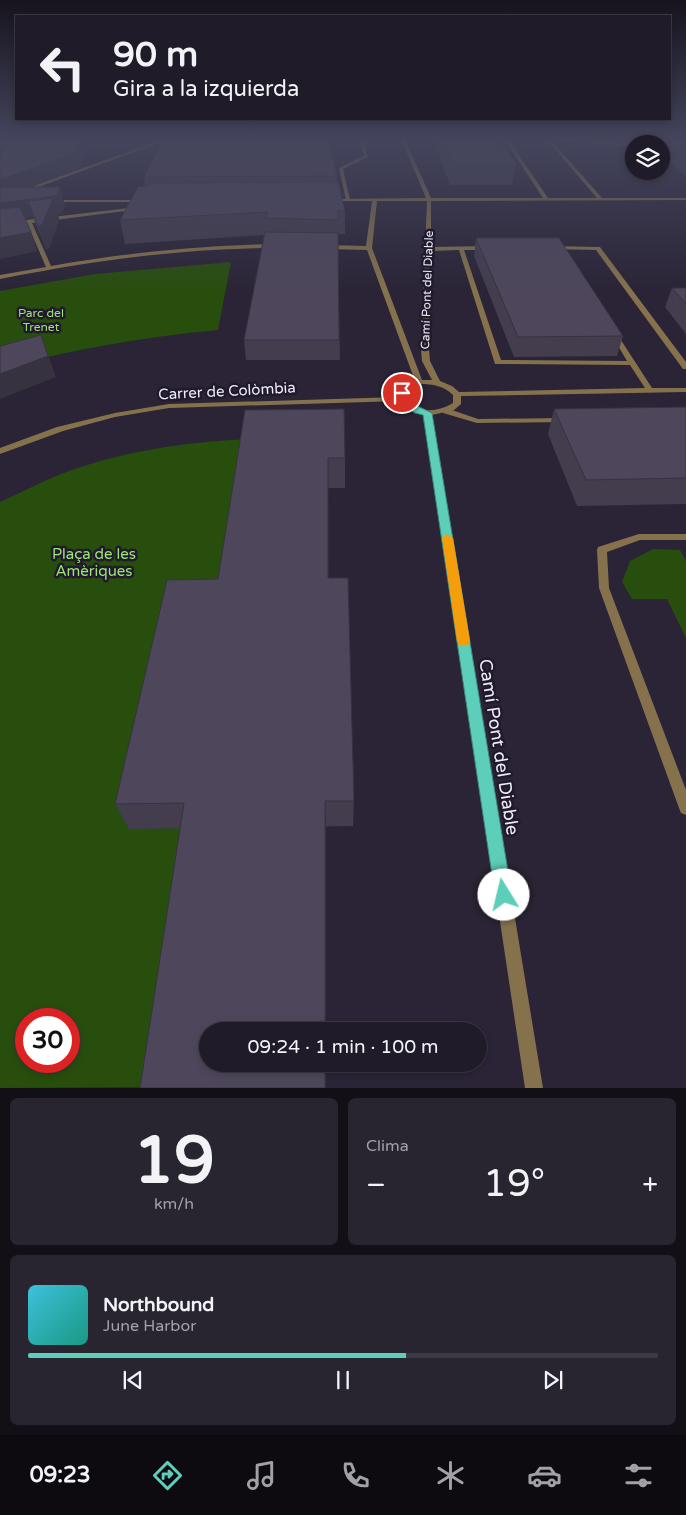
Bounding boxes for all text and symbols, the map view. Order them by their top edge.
text: 90 m [113,34,198,76]
icon: left [30,35,95,100]
text: Gira a la izquierda [113,76,299,102]
map controls [625,135,670,180]
button: layers [625,135,670,180]
street label: Camí Pont del Diable [418,230,436,350]
park label: Parc del Trenet [18,306,64,334]
pin [381,372,423,414]
street label: Carrer de Colòmbia [158,378,296,404]
icon: arrive [388,379,416,407]
park label: Plaça de les Amèriques [52,545,136,580]
street label: Camí Pont del Diable [474,657,524,837]
position arrow [477,868,529,920]
speed limit sign: 30 [15,1008,80,1073]
text: 09:24 · 1 min · 100 m [247,1036,439,1058]
text: 19 [133,1122,215,1201]
text: Clima [366,1136,409,1156]
text: 19° [483,1161,545,1207]
text: − [366,1168,386,1202]
text: + [642,1168,658,1202]
text: km/h [154,1194,194,1214]
text: Northbound [103,1294,214,1316]
text: June Harbor [103,1316,196,1336]
icon: previous [119,1366,147,1394]
icon: pause [329,1366,357,1394]
icon: next [539,1366,567,1394]
icon: directions [150,1458,185,1493]
icon: music [244,1458,279,1493]
icon: phone [338,1458,373,1493]
icon: climate [433,1458,468,1493]
icon: car [527,1458,562,1493]
icon: filters [621,1458,656,1493]
text: 09:23 [30,1462,91,1488]

